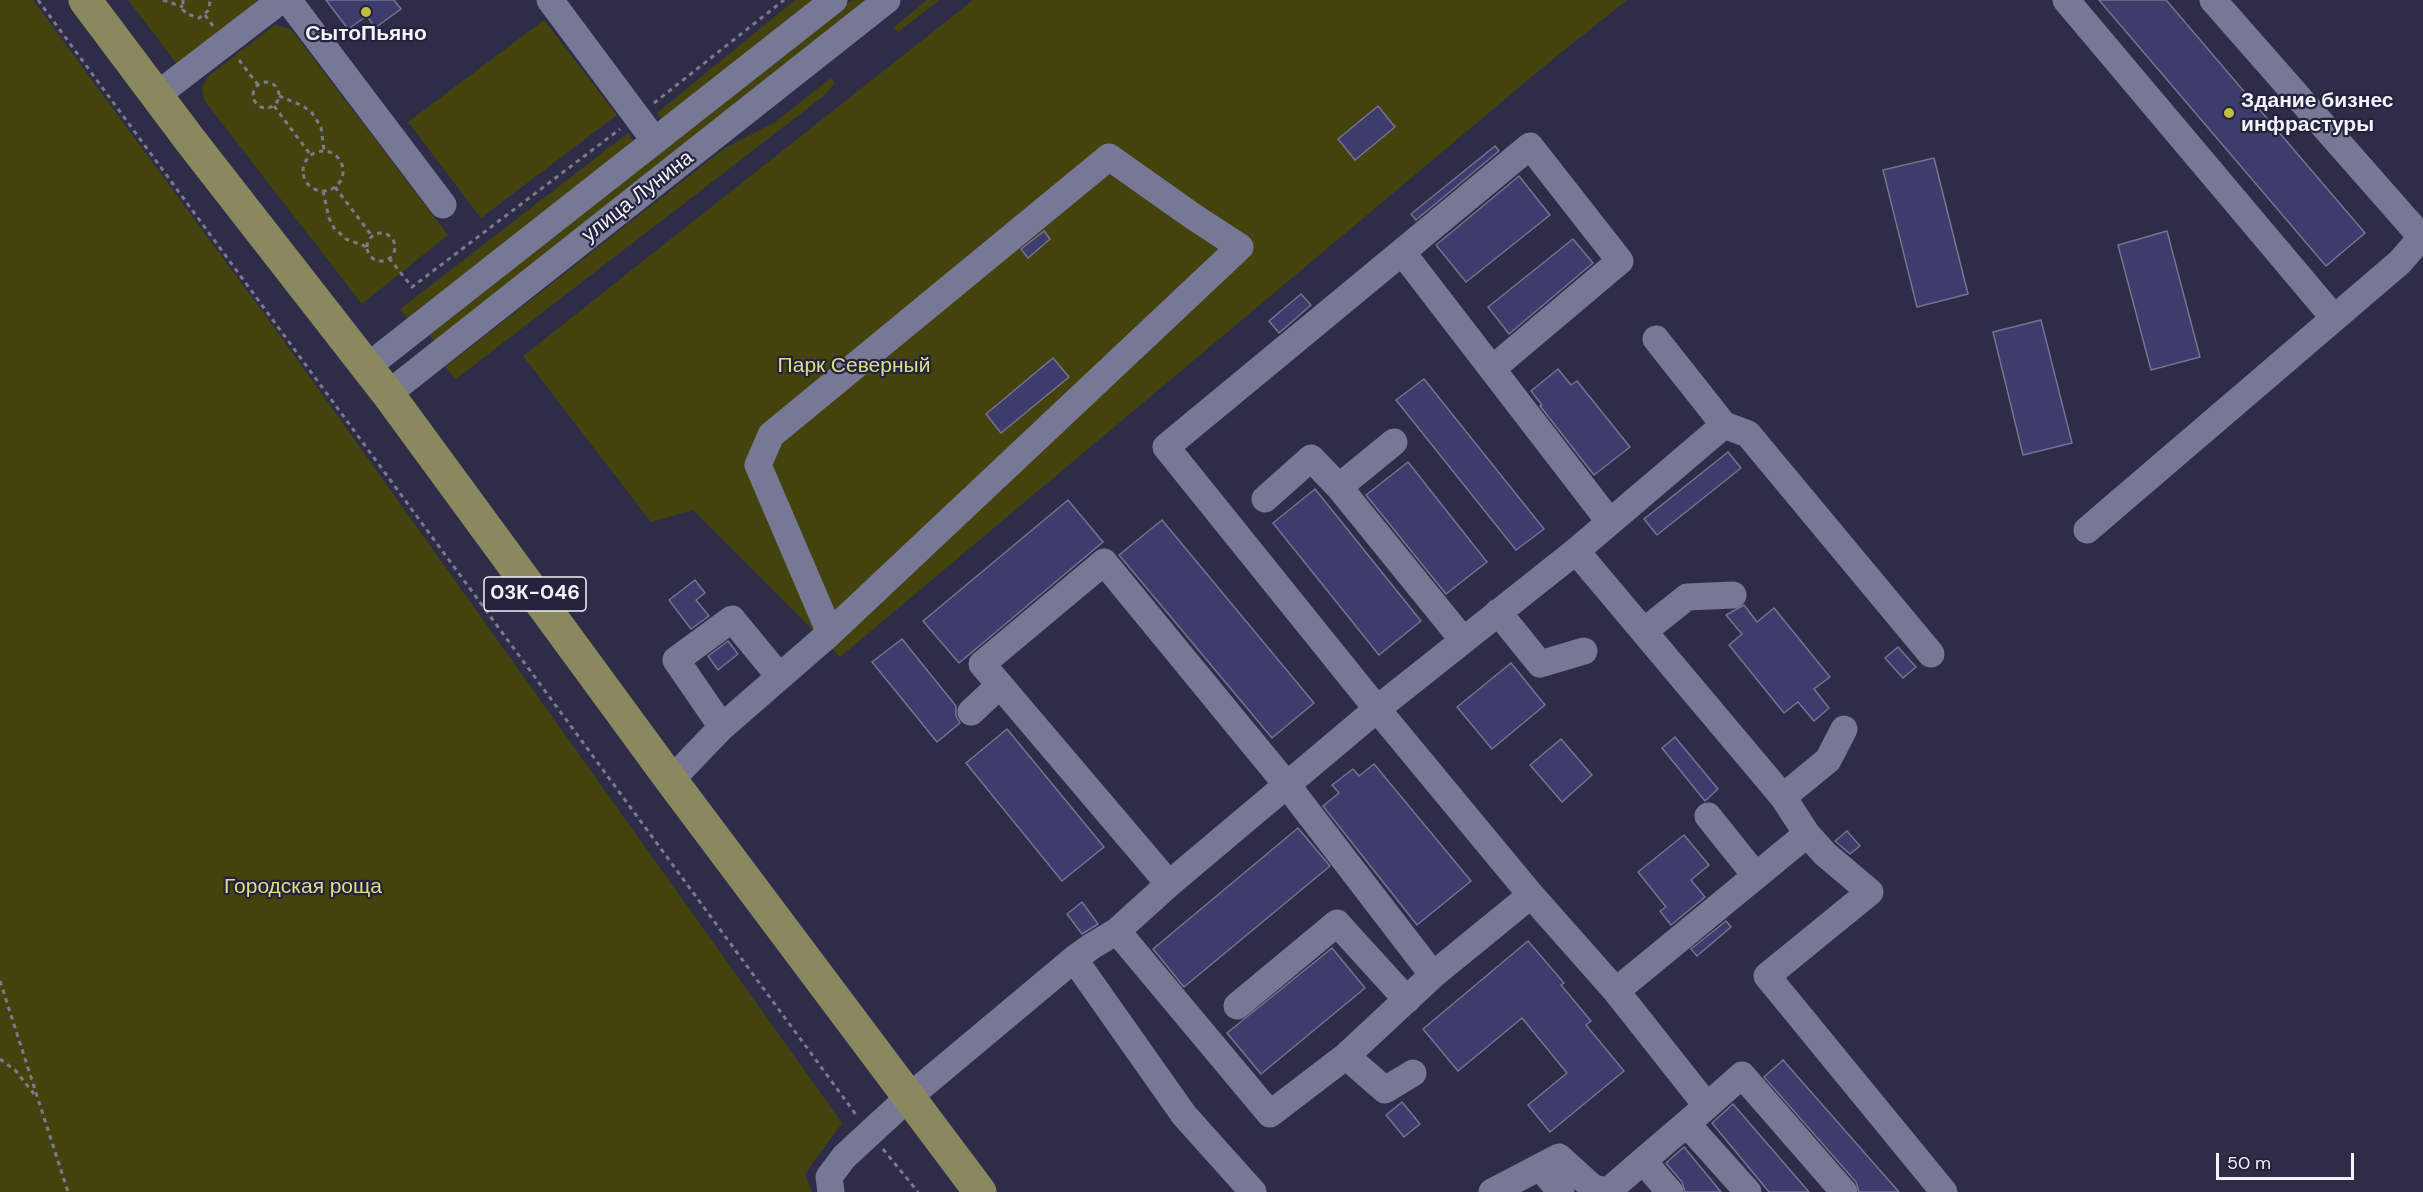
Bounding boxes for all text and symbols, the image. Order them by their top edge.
marker: СытоПьяно [359,5,373,19]
place label: СытоПьяно [305,21,427,47]
place label: Здание бизнес инфрастуры [2241,88,2393,138]
marker: Здание бизнес инфрастуры [2222,106,2236,120]
street label: улица Лунина [577,146,699,248]
park label: Парк Северный [778,353,930,379]
road number: 03К-046 [484,577,586,611]
park label: Городская роща [224,874,382,900]
scale bar [2219,1141,2357,1179]
text: 50 m [2227,1151,2271,1175]

